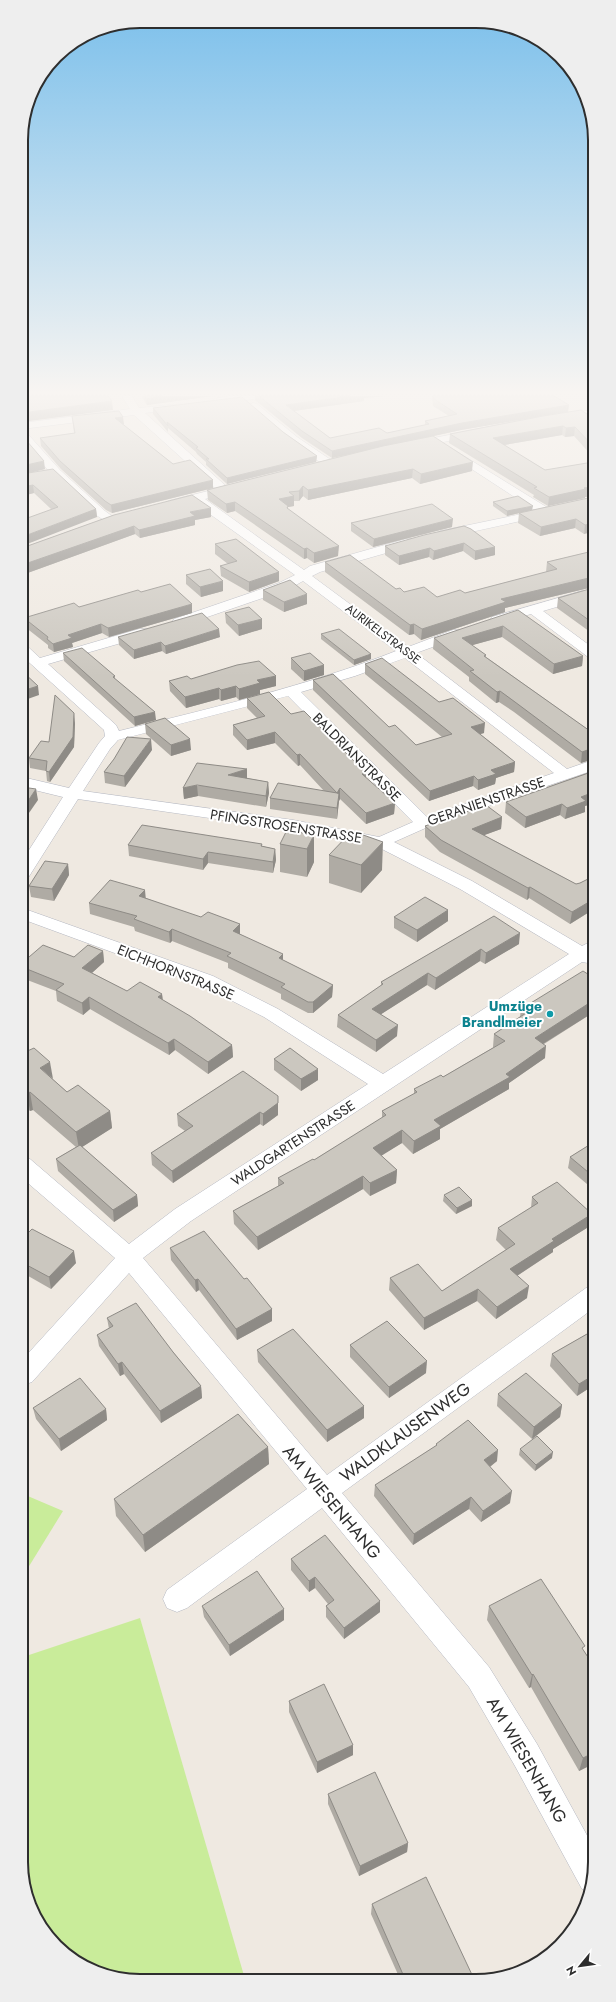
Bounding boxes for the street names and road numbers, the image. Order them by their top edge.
street label: AURIKELSTRASSE [341,600,425,668]
street label: BALDRIANSTRASSE [308,708,406,806]
street label: GERANIENSTRASSE [425,772,547,830]
street label: PFINGSTROSENSTRASSE [209,804,363,848]
street label: EICHHORNSTRASSE [114,939,238,1005]
street label: WALDGARTENSTRASSE [227,1095,359,1191]
street label: WALDKLAUSENWEG [335,1376,475,1488]
street label: AM WIESENHANG [277,1440,387,1564]
street label: AM WIESENHANG [481,1693,573,1827]

